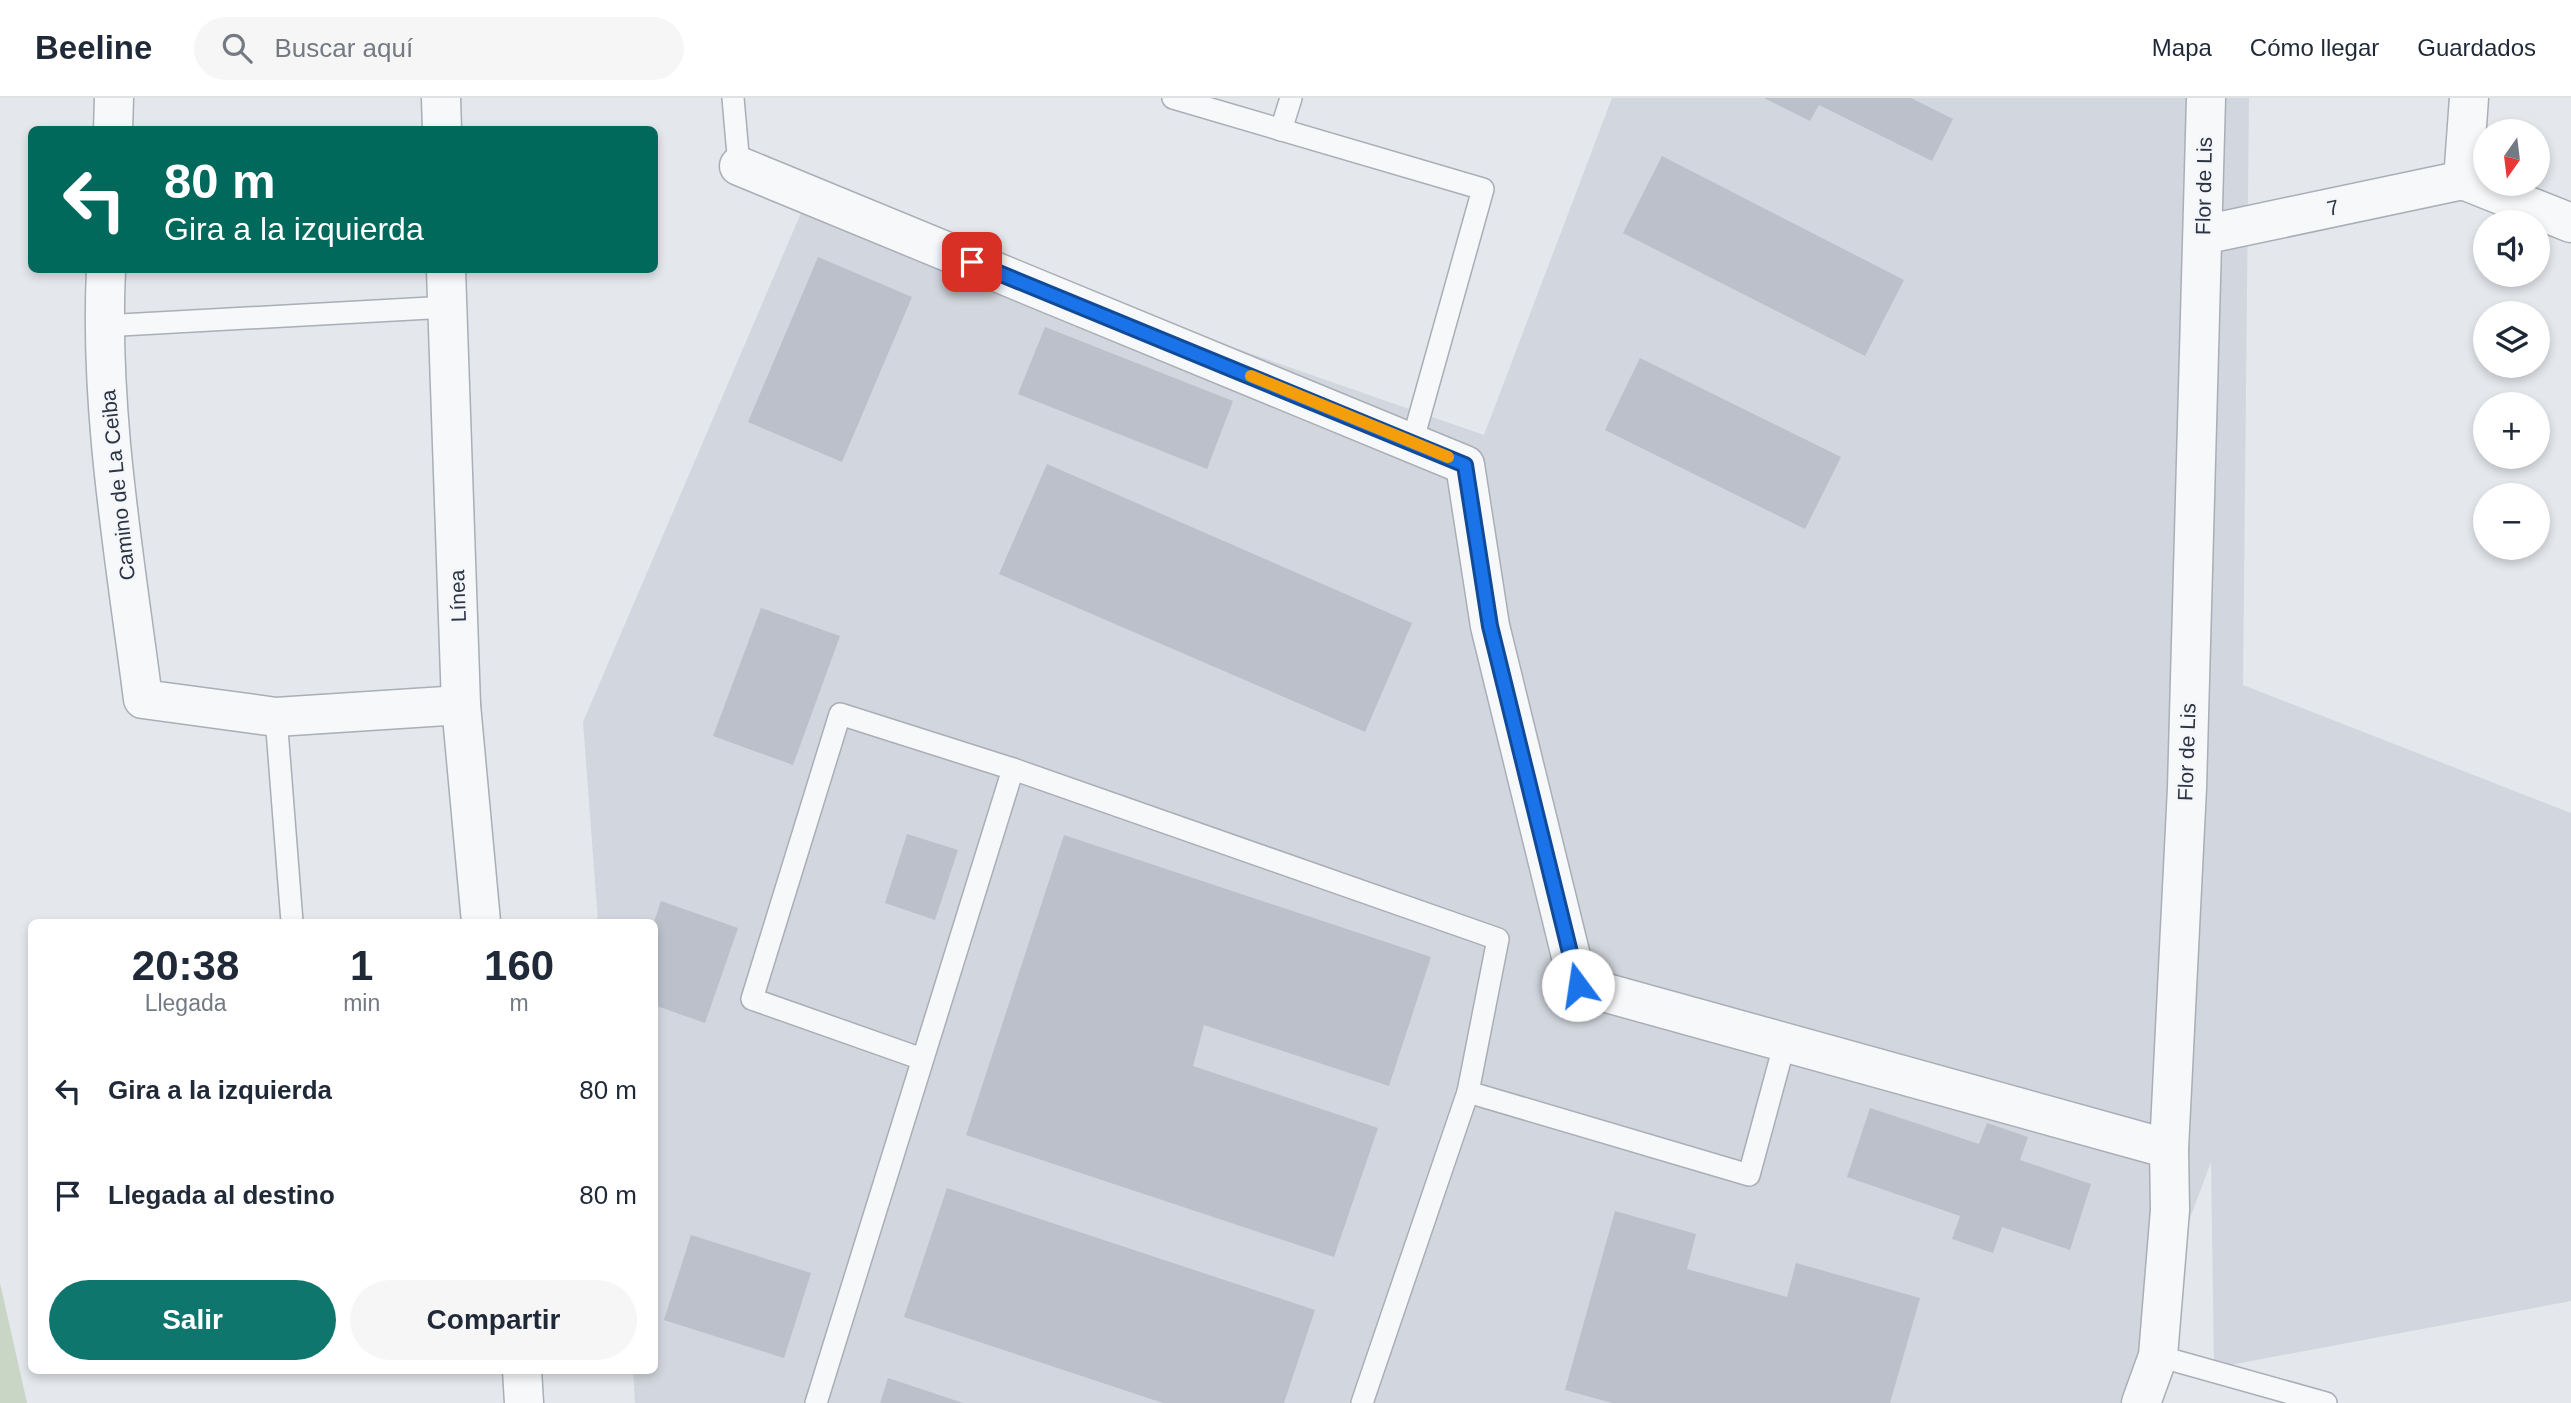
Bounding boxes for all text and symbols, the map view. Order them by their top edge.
search box [194,17,684,80]
text: Beeline [35,29,152,66]
icon: search [218,29,256,67]
text: Buscar aquí [274,33,413,63]
text: Mapa [2152,34,2212,61]
text: Cómo llegar [2250,34,2379,61]
text: Guardados [2417,34,2536,61]
north arrow [2473,119,2550,196]
map controls [2473,119,2550,560]
street label: Flor de Lis [2191,137,2216,235]
icon: left [49,154,140,245]
text: 80 m [164,154,276,208]
street label: 7 [2325,195,2341,220]
button: sound [2473,210,2550,287]
text: Gira a la izquierda [164,211,424,247]
pin [942,232,1002,292]
icon: arrive [953,243,991,281]
button: layers [2473,301,2550,378]
street label: Camino de La Ceiba [96,388,139,581]
button: + [2473,392,2550,469]
button: − [2473,483,2550,560]
street label: Línea [445,569,470,623]
street label: Flor de Lis [2173,703,2200,801]
text: 20:38 [132,942,239,989]
text: 1 [350,942,373,989]
text: 160 [484,942,554,989]
position arrow [1541,948,1615,1022]
text: Llegada [145,990,227,1016]
text: min [343,990,380,1016]
text: m [510,990,529,1016]
icon: left [49,1072,87,1110]
text: Gira a la izquierda [108,1075,332,1105]
text: 80 m [579,1075,637,1105]
icon: arrive [49,1177,87,1215]
text: Llegada al destino [108,1180,335,1210]
text: 80 m [579,1180,637,1210]
button: Salir [49,1280,336,1360]
button: Compartir [350,1280,637,1360]

